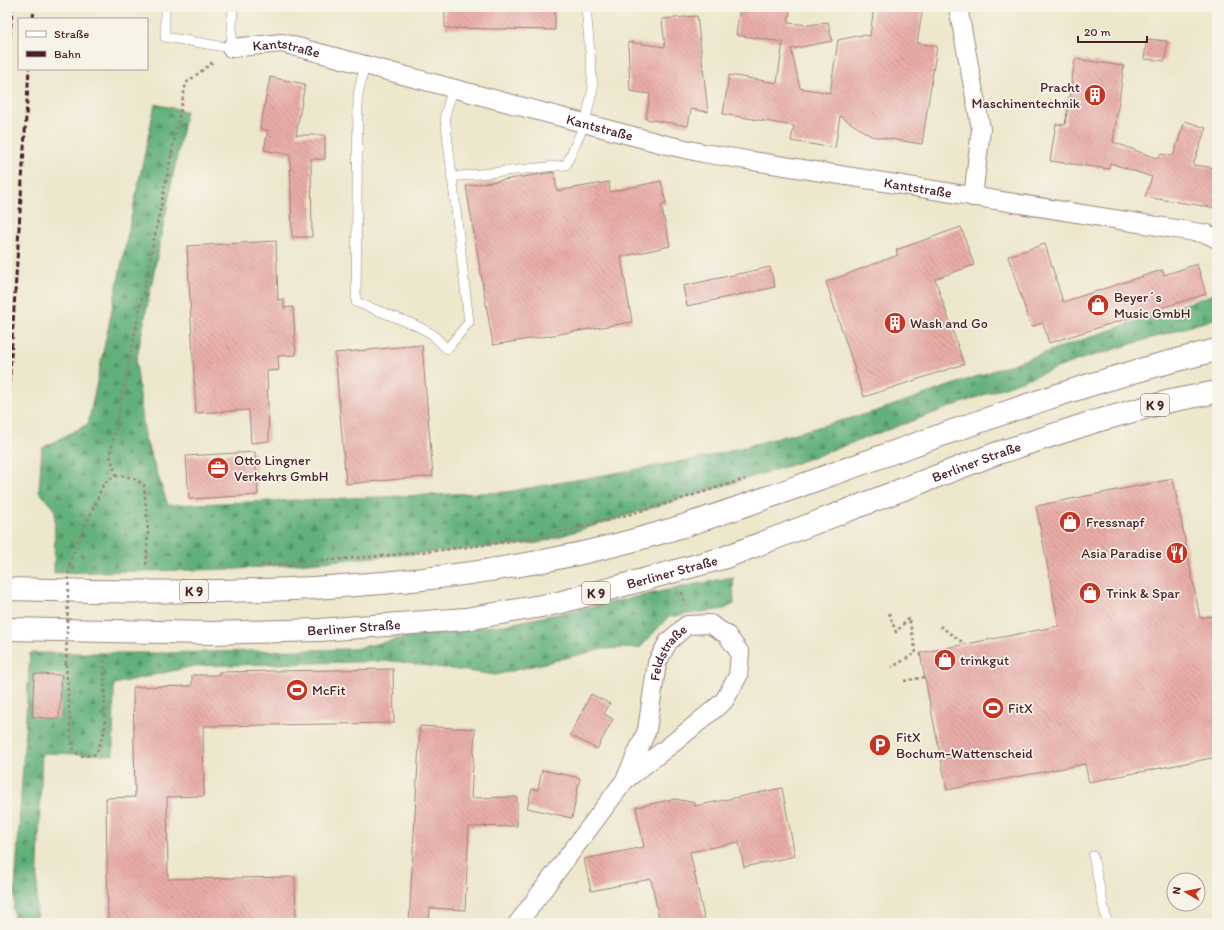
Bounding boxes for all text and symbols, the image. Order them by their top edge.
legend [18,18,148,70]
scale bar [1078,18,1147,44]
text: 20 m [1084,25,1111,39]
text: Straße [54,27,89,41]
street label: Kantstraße [252,35,322,62]
text: Bahn [54,47,81,61]
place label: Pracht Maschinentechnik [972,79,1081,112]
building icon: Pracht Maschinentechnik [1082,82,1108,108]
street label: Kantstraße [564,111,635,145]
street label: Kantstraße [883,174,953,202]
place label: Beyer´s Music GmbH [1114,289,1191,322]
shop icon: Beyer´s Music GmbH [1085,292,1111,318]
building icon: Wash and Go [882,310,908,336]
place label: Wash and Go [910,315,988,332]
road number: K 9 [1141,394,1169,416]
street label: Berliner Straße [930,438,1023,486]
place label: Otto Lingner Verkehrs GmbH [234,452,329,485]
office icon: Otto Lingner Verkehrs GmbH [205,455,231,481]
shop icon: Fressnapf [1057,509,1083,535]
place label: Fressnapf [1086,514,1146,531]
restaurant icon: Asia Paradise [1164,540,1190,566]
place label: Asia Paradise [1081,545,1162,562]
street label: Berliner Straße [625,552,720,593]
road number: K 9 [180,580,208,602]
shop icon: Trink & Spar [1077,580,1103,606]
road number: K 9 [582,582,610,604]
place label: Trink & Spar [1106,585,1181,602]
street label: Berliner Straße [307,616,401,639]
street label: Feldstraße [646,621,691,682]
shop icon: trinkgut [932,647,958,673]
place label: trinkgut [960,652,1009,669]
sports icon: McFit [284,677,310,703]
place label: McFit [312,682,346,699]
sports icon: FitX [980,695,1006,721]
place label: FitX [1008,700,1033,717]
place label: FitX Bochum-Wattenscheid [896,729,1033,762]
parking icon: FitX Bochum-Wattenscheid [867,732,893,758]
north arrow [1166,872,1206,912]
text: N [1170,886,1184,895]

